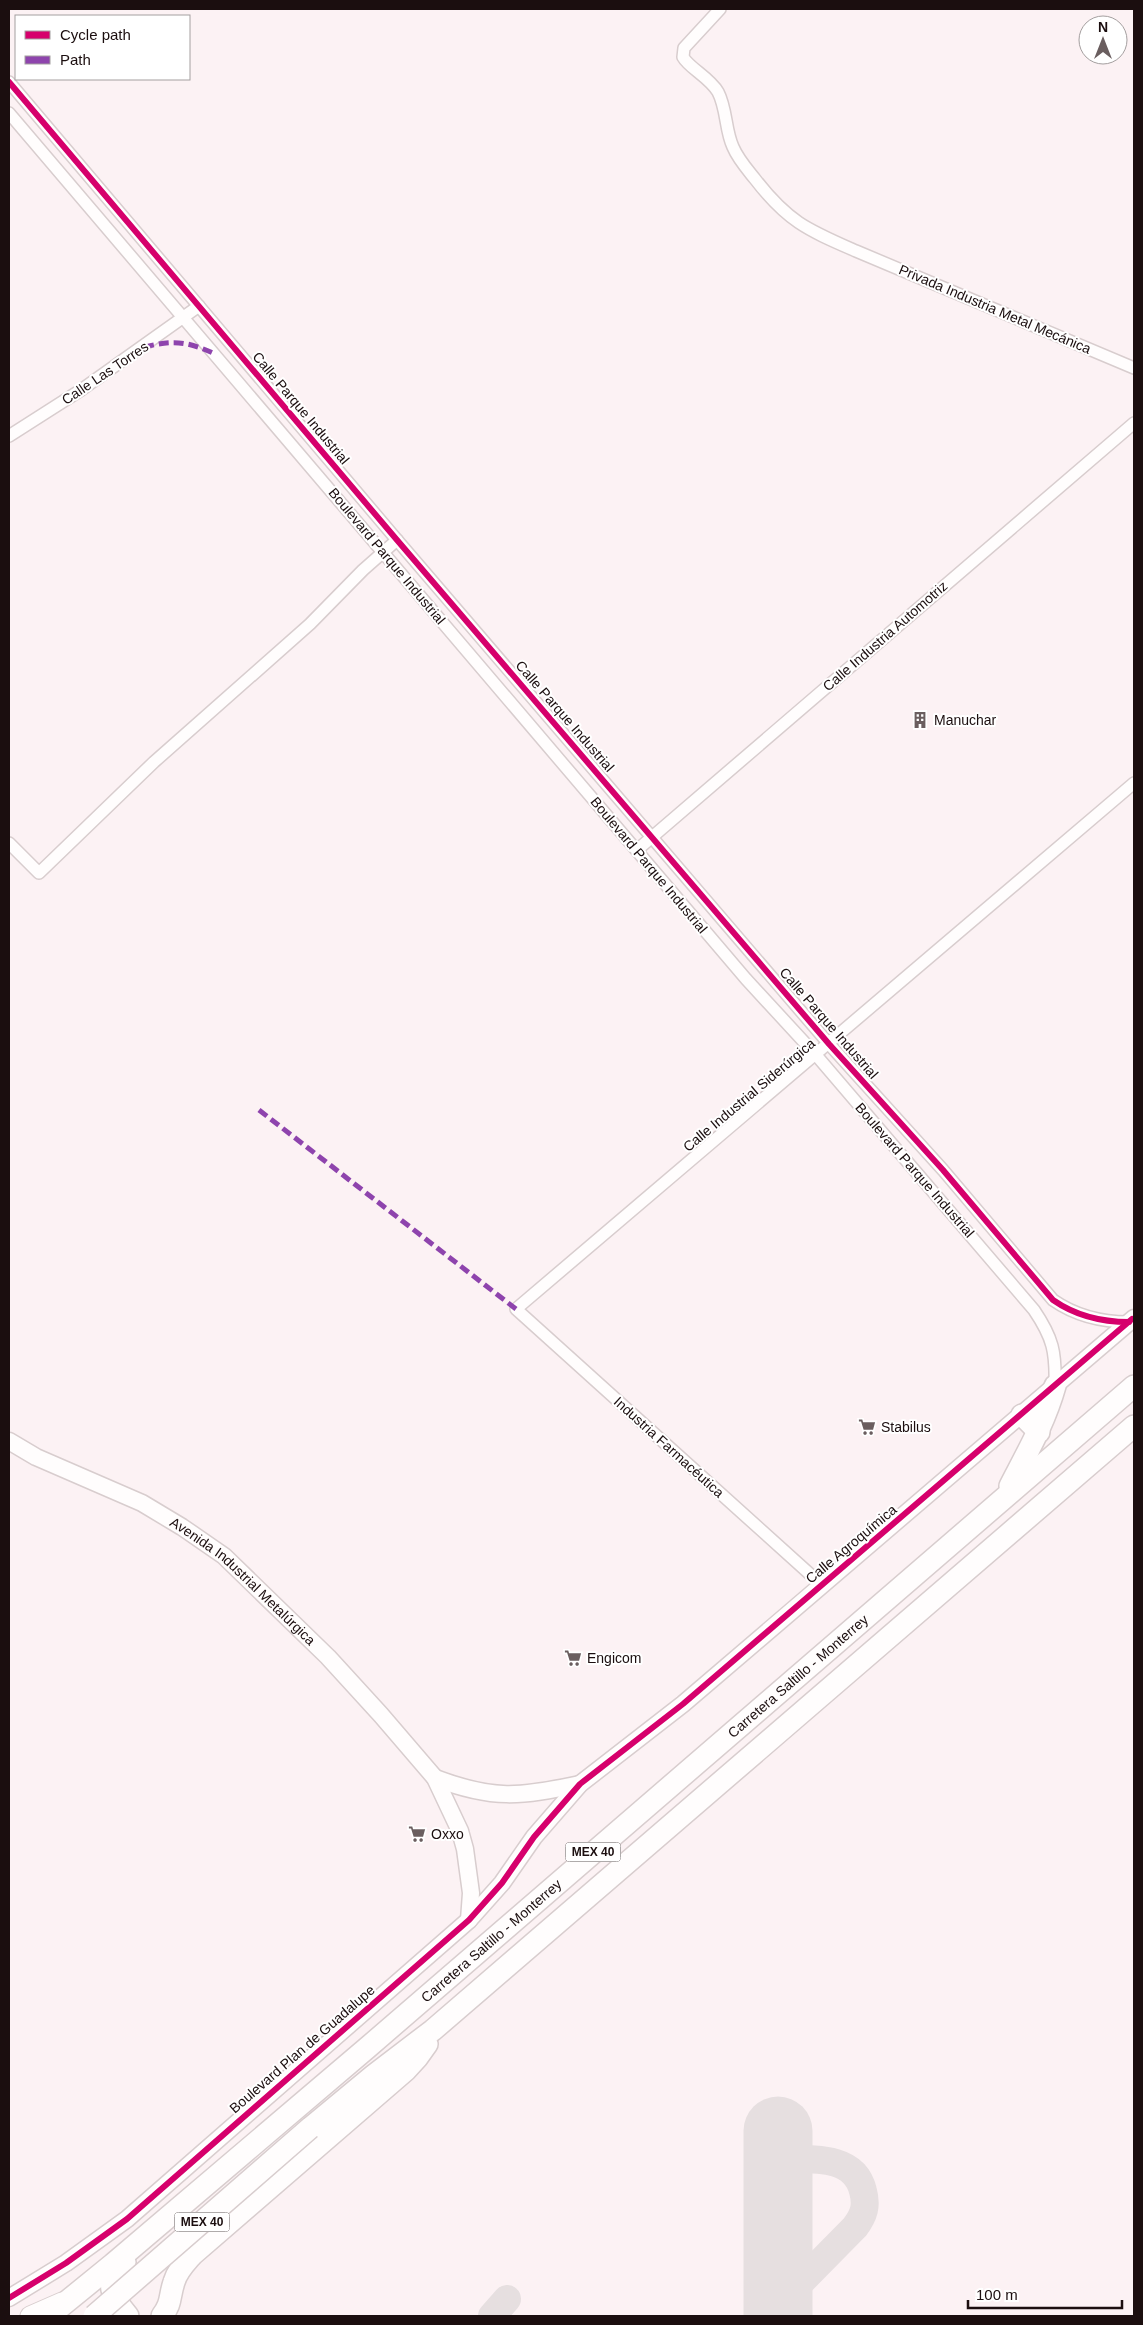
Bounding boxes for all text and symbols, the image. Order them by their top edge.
legend [15,15,190,80]
north arrow [1078,15,1128,65]
text: N [1098,19,1108,35]
text: Cycle path [60,26,131,43]
text: Path [60,51,91,68]
street label: Privada Industria Metal Mecánica [897,261,1094,357]
street label: Calle Las Torres [59,338,151,408]
street label: Calle Parque Industrial [249,349,353,467]
street label: Boulevard Parque Industrial [325,485,449,627]
street label: Calle Industria Automotriz [820,578,950,694]
street label: Calle Parque Industrial [513,657,617,775]
building icon: Manuchar [910,710,930,730]
place label: Manuchar [934,712,997,728]
street label: Boulevard Parque Industrial [587,794,711,936]
street label: Calle Parque Industrial [777,964,881,1082]
street label: Calle Industrial Siderúrgica [680,1035,818,1155]
street label: Boulevard Parque Industrial [852,1100,978,1240]
street label: Industria Farmacéutica [611,1393,727,1501]
supermarket icon: Stabilus [857,1417,877,1437]
place label: Stabilus [881,1419,931,1435]
street label: Calle Agroquímica [802,1501,900,1587]
street label: Avenida Industrial Metalúrgica [167,1514,319,1648]
street label: Carretera Saltillo - Monterrey [724,1611,871,1741]
supermarket icon: Engicom [563,1648,583,1668]
place label: Engicom [587,1650,641,1666]
supermarket icon: Oxxo [407,1824,427,1844]
place label: Oxxo [431,1826,464,1842]
road number: MEX 40 [566,1842,620,1861]
street label: Carretera Saltillo - Monterrey [418,1876,565,2006]
street label: Boulevard Plan de Guadalupe [226,1982,378,2116]
road number: MEX 40 [174,2212,230,2232]
scale bar [968,2278,1122,2310]
text: 100 m [976,2286,1018,2303]

